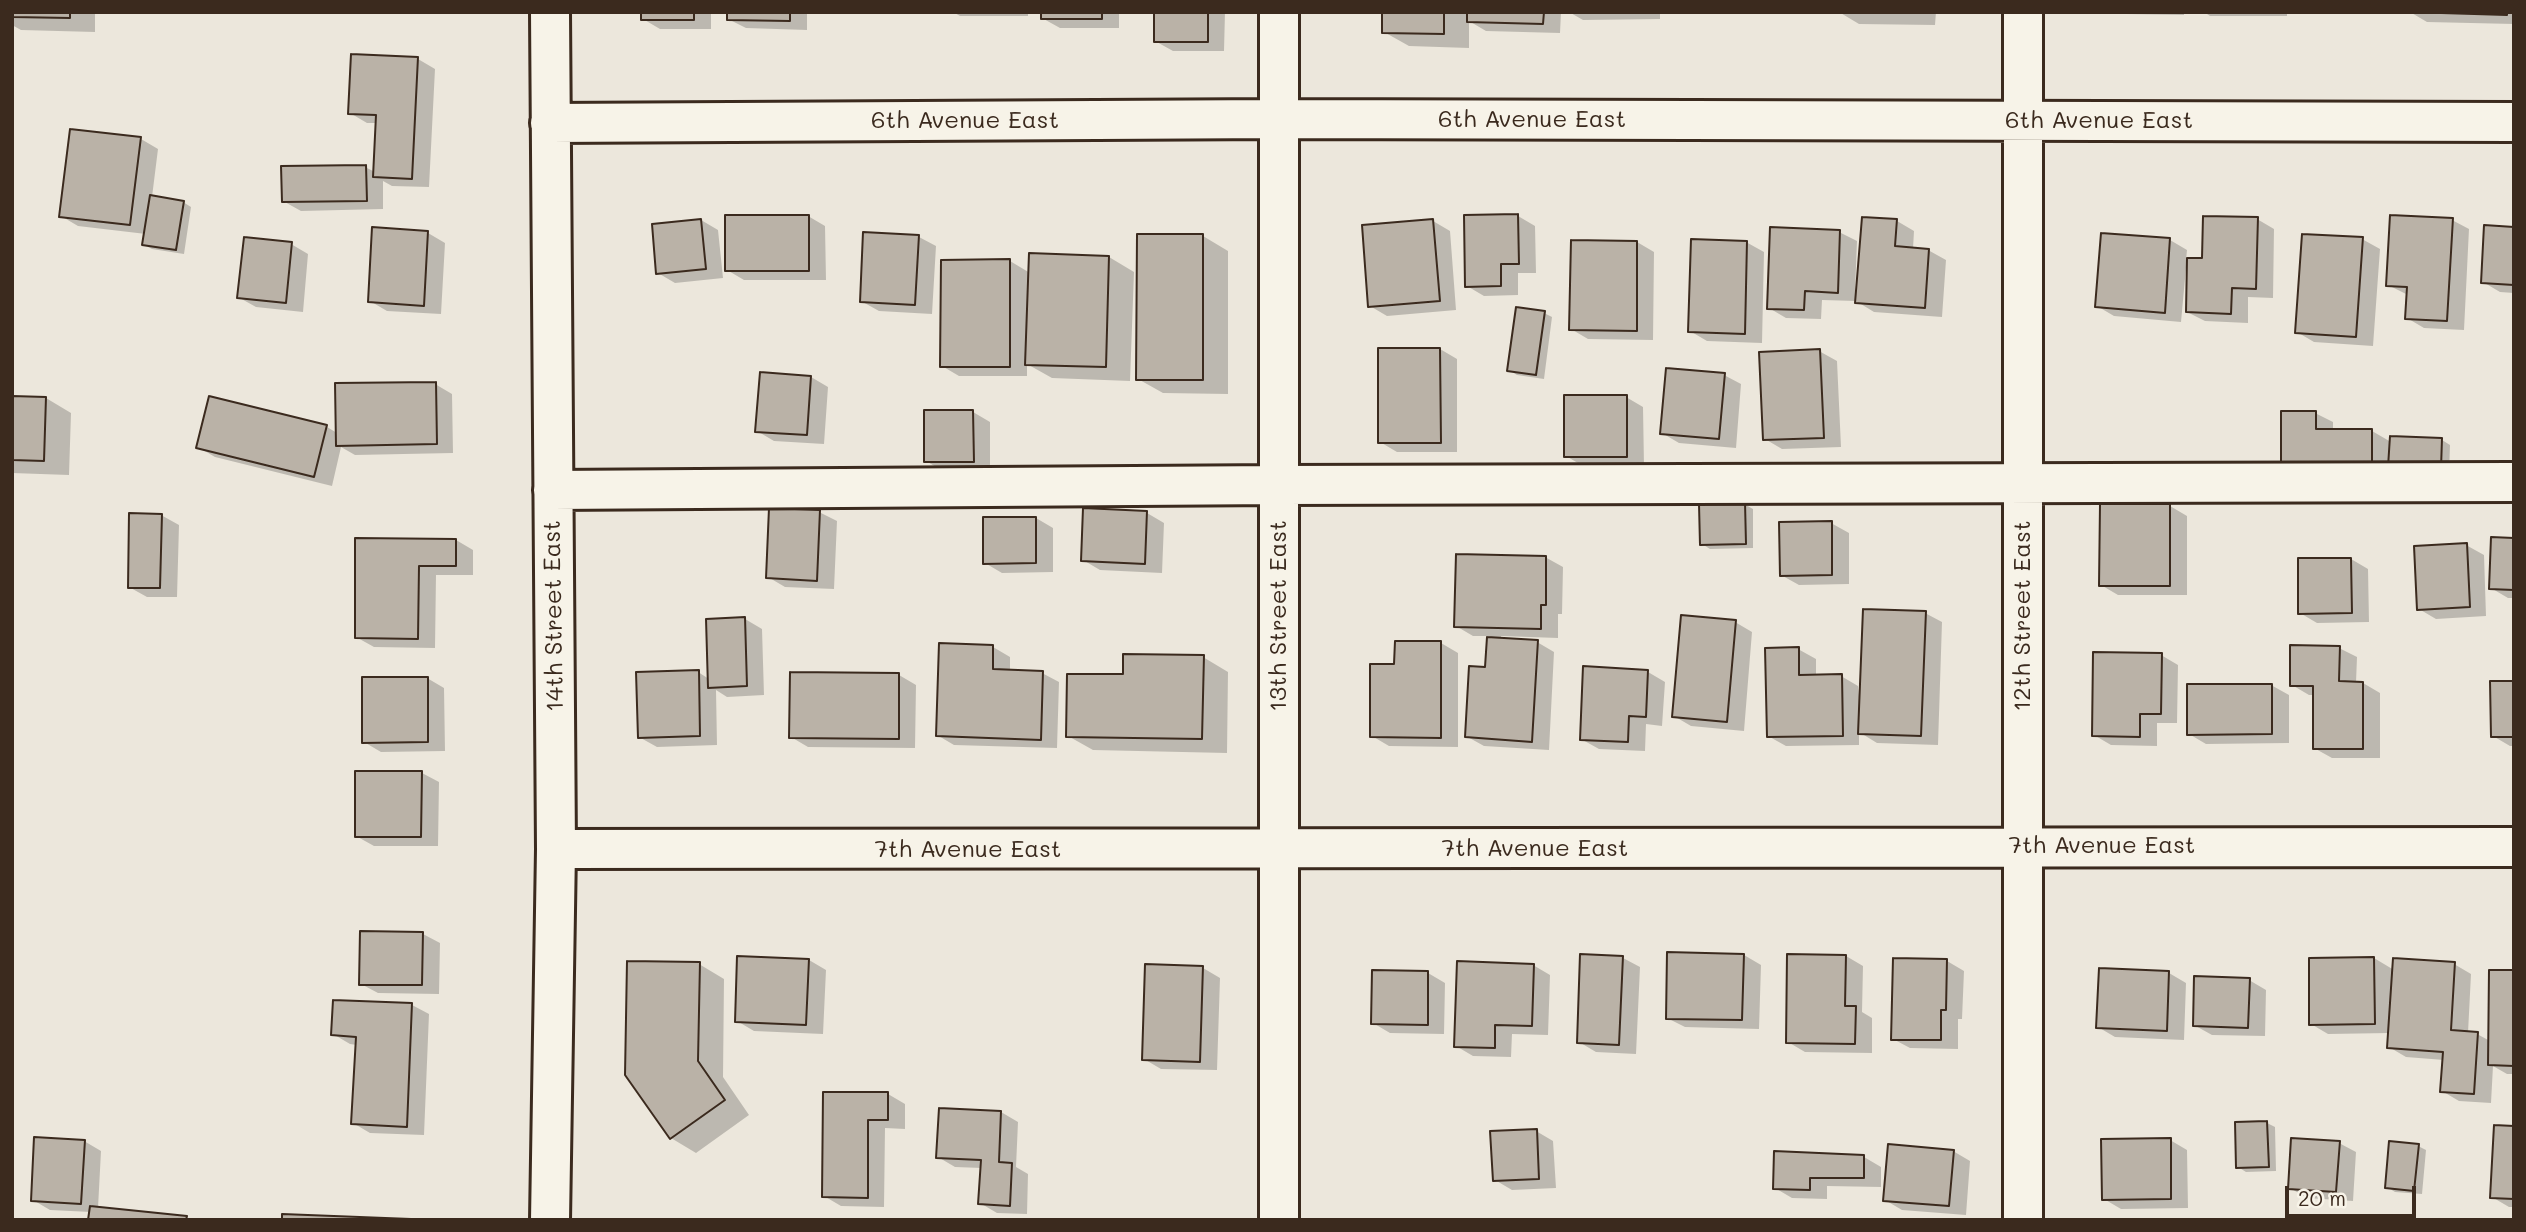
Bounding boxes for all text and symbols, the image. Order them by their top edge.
street label: 6th Avenue East [1438,106,1626,134]
street label: 6th Avenue East [871,107,1059,135]
street label: 6th Avenue East [2005,107,2193,135]
street label: 14th Street East [538,520,570,712]
street label: 13th Street East [1265,520,1293,712]
street label: 12th Street East [2009,521,2037,711]
street label: 7th Avenue East [2009,832,2195,860]
street label: 7th Avenue East [1442,835,1628,863]
street label: 7th Avenue East [875,836,1061,864]
scale bar [2288,1172,2419,1216]
text: 20 m [2298,1184,2346,1211]

